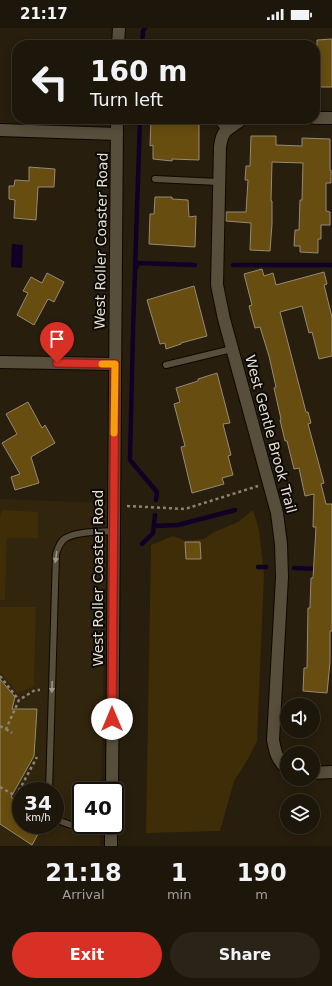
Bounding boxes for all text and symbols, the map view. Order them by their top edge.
text: 21:17 [20,5,68,23]
text: 160 m [90,55,187,88]
icon: left [24,56,76,108]
text: Turn left [90,89,163,110]
street label: West Roller Coaster Road [91,152,111,330]
pin [40,322,74,363]
icon: arrive [46,328,68,350]
street label: West Gentle Brook Trail [242,353,300,515]
street label: West Roller Coaster Road [90,490,106,666]
one-way arrow [53,551,59,563]
one-way arrow [49,681,55,694]
position arrow [91,698,133,740]
map controls [280,698,320,834]
button: sound [280,698,320,738]
button: search [280,746,320,786]
speed limit sign: 40 [72,782,124,834]
text: 34 [24,791,52,815]
button: layers [280,794,320,834]
text: km/h [25,812,51,823]
text: 21:18 [45,859,122,887]
text: 1 [171,859,187,887]
text: 190 [237,859,287,887]
text: Arrival [62,887,105,902]
text: min [167,887,191,902]
text: m [255,887,268,902]
button: Exit [12,932,162,978]
button: Share [170,932,320,978]

